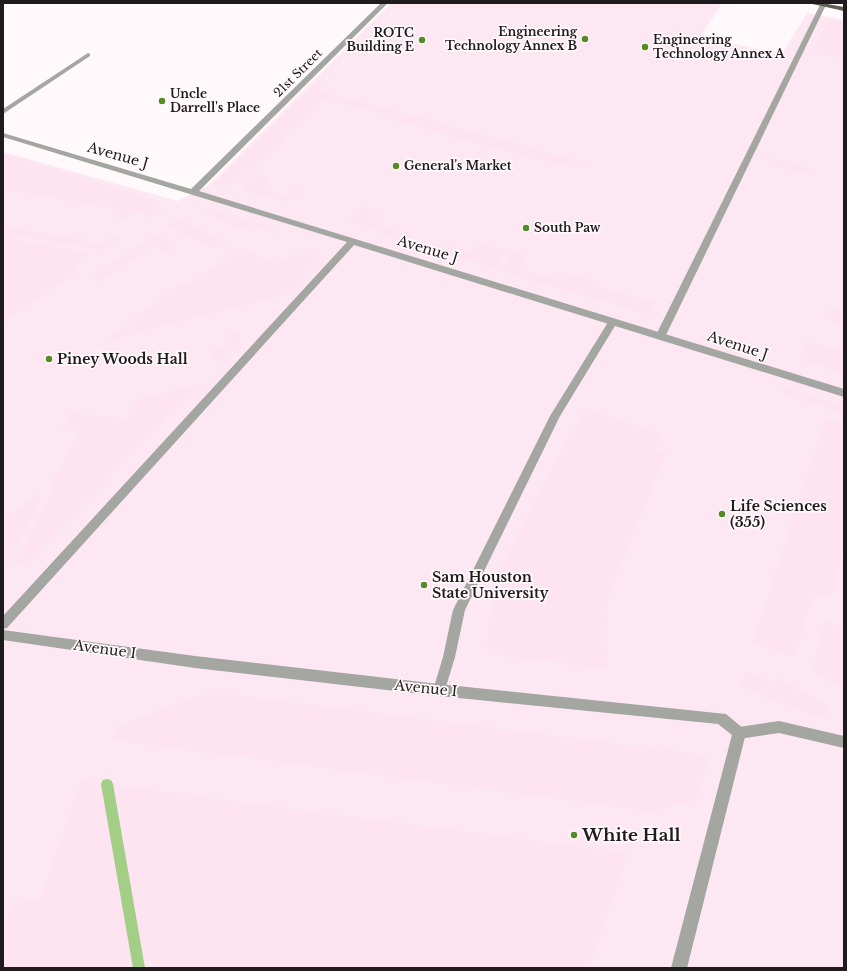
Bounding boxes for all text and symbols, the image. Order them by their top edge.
place label: Engineering Technology Annex B [445,24,578,53]
place label: ROTC Building E [346,25,414,54]
place label: Engineering Technology Annex A [653,32,786,61]
marker: Engineering Technology Annex B [580,34,590,44]
marker: ROTC Building E [417,35,427,45]
marker: Engineering Technology Annex A [640,42,650,52]
street label: 21st Street [270,45,325,100]
place label: Uncle Darrell's Place [170,86,260,115]
marker: Uncle Darrell's Place [157,96,167,106]
street label: Avenue J [84,137,151,172]
place label: General's Market [404,158,512,173]
marker: General's Market [391,161,401,171]
place label: South Paw [534,220,601,235]
marker: South Paw [521,223,531,233]
street label: Avenue J [394,231,461,267]
street label: Avenue J [704,326,771,363]
place label: Piney Woods Hall [57,350,188,368]
marker: Piney Woods Hall [44,354,54,364]
place label: Life Sciences (355) [730,497,827,531]
marker: Life Sciences (355) [717,509,727,519]
place label: Sam Houston State University [432,568,549,602]
marker: Sam Houston State University [419,580,429,590]
street label: Avenue I [71,636,138,662]
street label: Avenue I [393,676,459,700]
place label: White Hall [581,825,680,846]
marker: White Hall [569,830,579,840]

